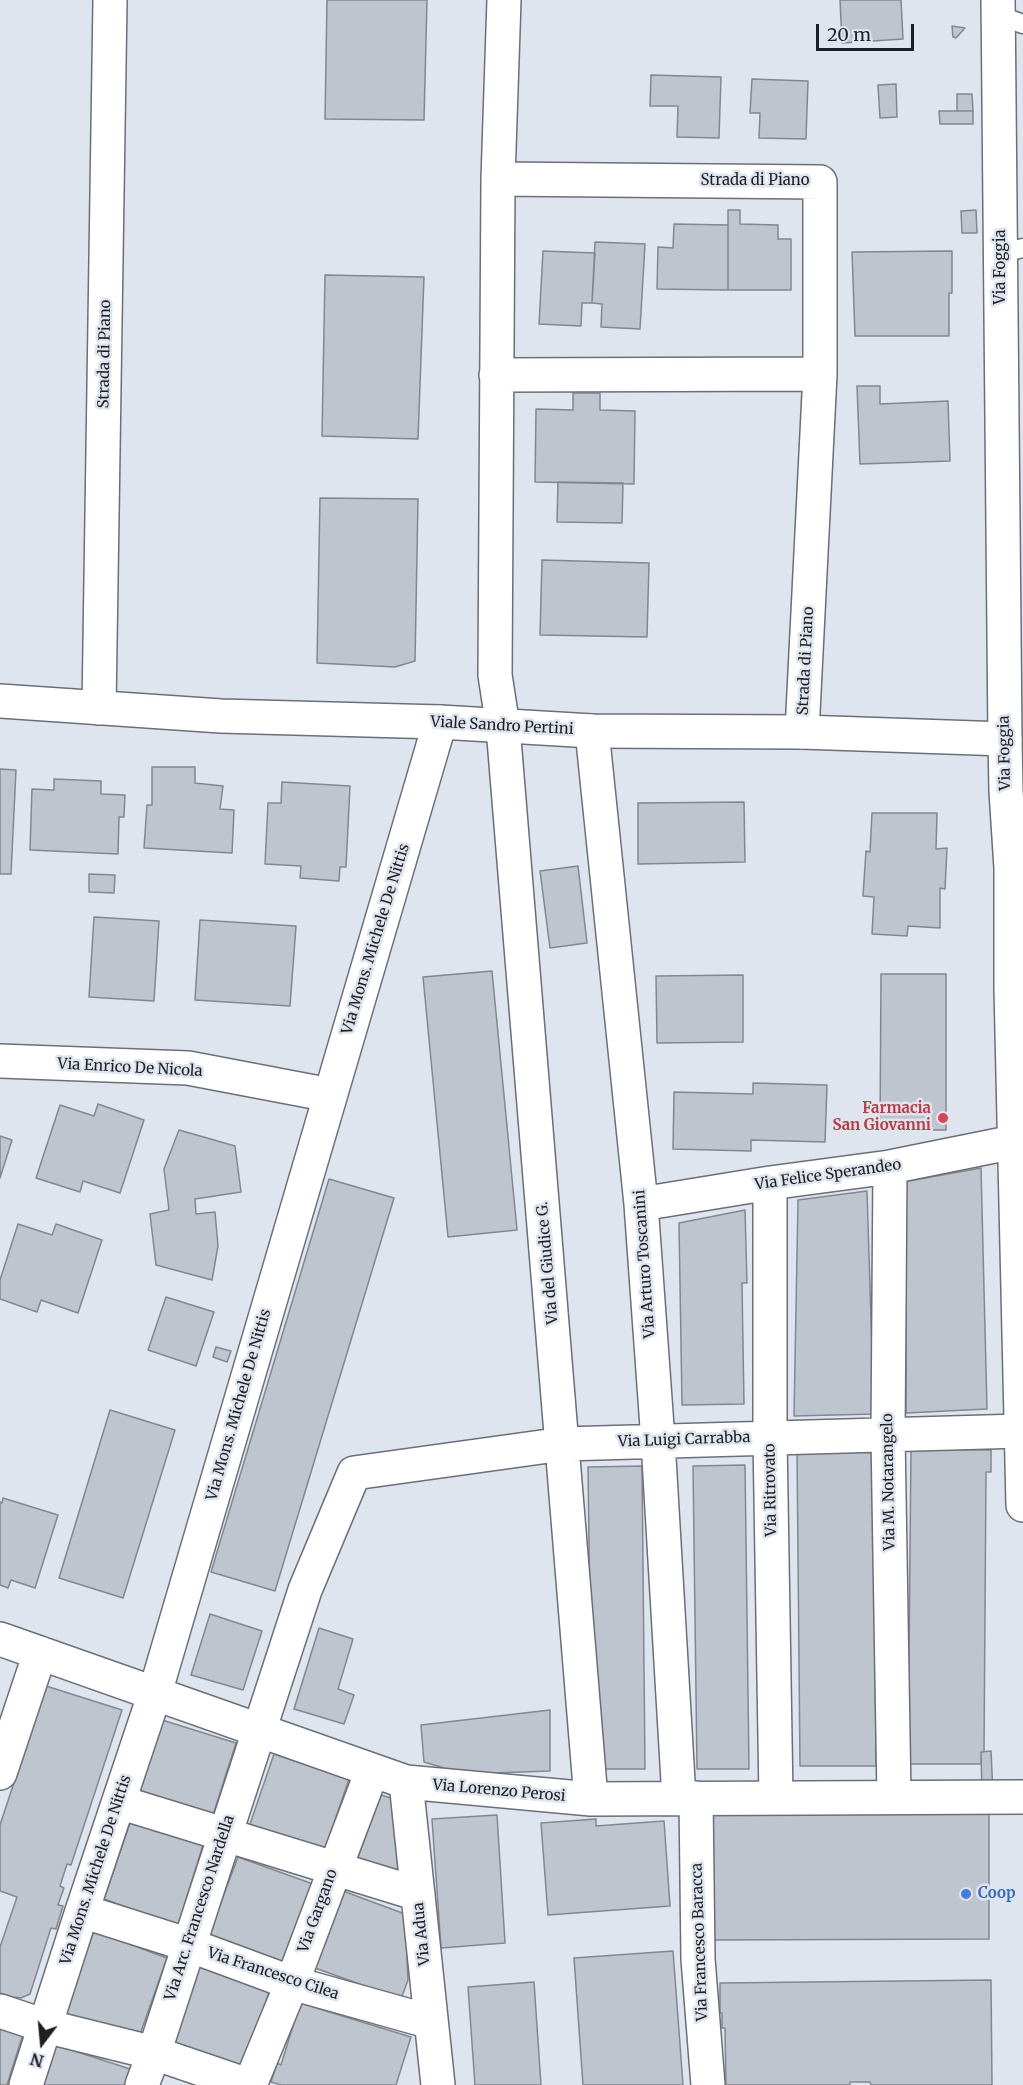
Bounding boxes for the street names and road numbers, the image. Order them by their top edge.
street label: Strada di Piano [701,172,809,190]
street label: Via Foggia [992,229,1010,305]
street label: Strada di Piano [95,299,115,409]
street label: Strada di Piano [794,606,818,716]
street label: Viale Sandro Pertini [430,713,574,739]
street label: Via Foggia [995,715,1015,791]
street label: Via Mons. Michele De Nittis [338,841,414,1037]
street label: Via Enrico De Nicola [57,1055,203,1081]
street label: Via Felice Sperandeo [754,1156,902,1194]
street label: Via Arturo Toscanini [631,1189,659,1339]
street label: Via del Giudice G. [534,1201,562,1325]
street label: Via Mons. Michele De Nittis [203,1307,275,1503]
street label: Via M. Notarangelo [879,1413,899,1551]
street label: Via Luigi Carrabba [617,1429,751,1451]
street label: Via Ritrovato [761,1443,781,1537]
street label: Via Mons. Michele De Nittis [57,1773,135,1967]
street label: Via Lorenzo Perosi [432,1776,566,1806]
street label: Via Arc. Francesco Nardella [161,1813,239,2003]
street label: Via Francesco Baracca [688,1863,712,2021]
street label: Via Gargano [295,1867,341,1955]
street label: Via Adua [410,1902,434,1966]
street label: Via Francesco Cilea [205,1944,341,2004]

